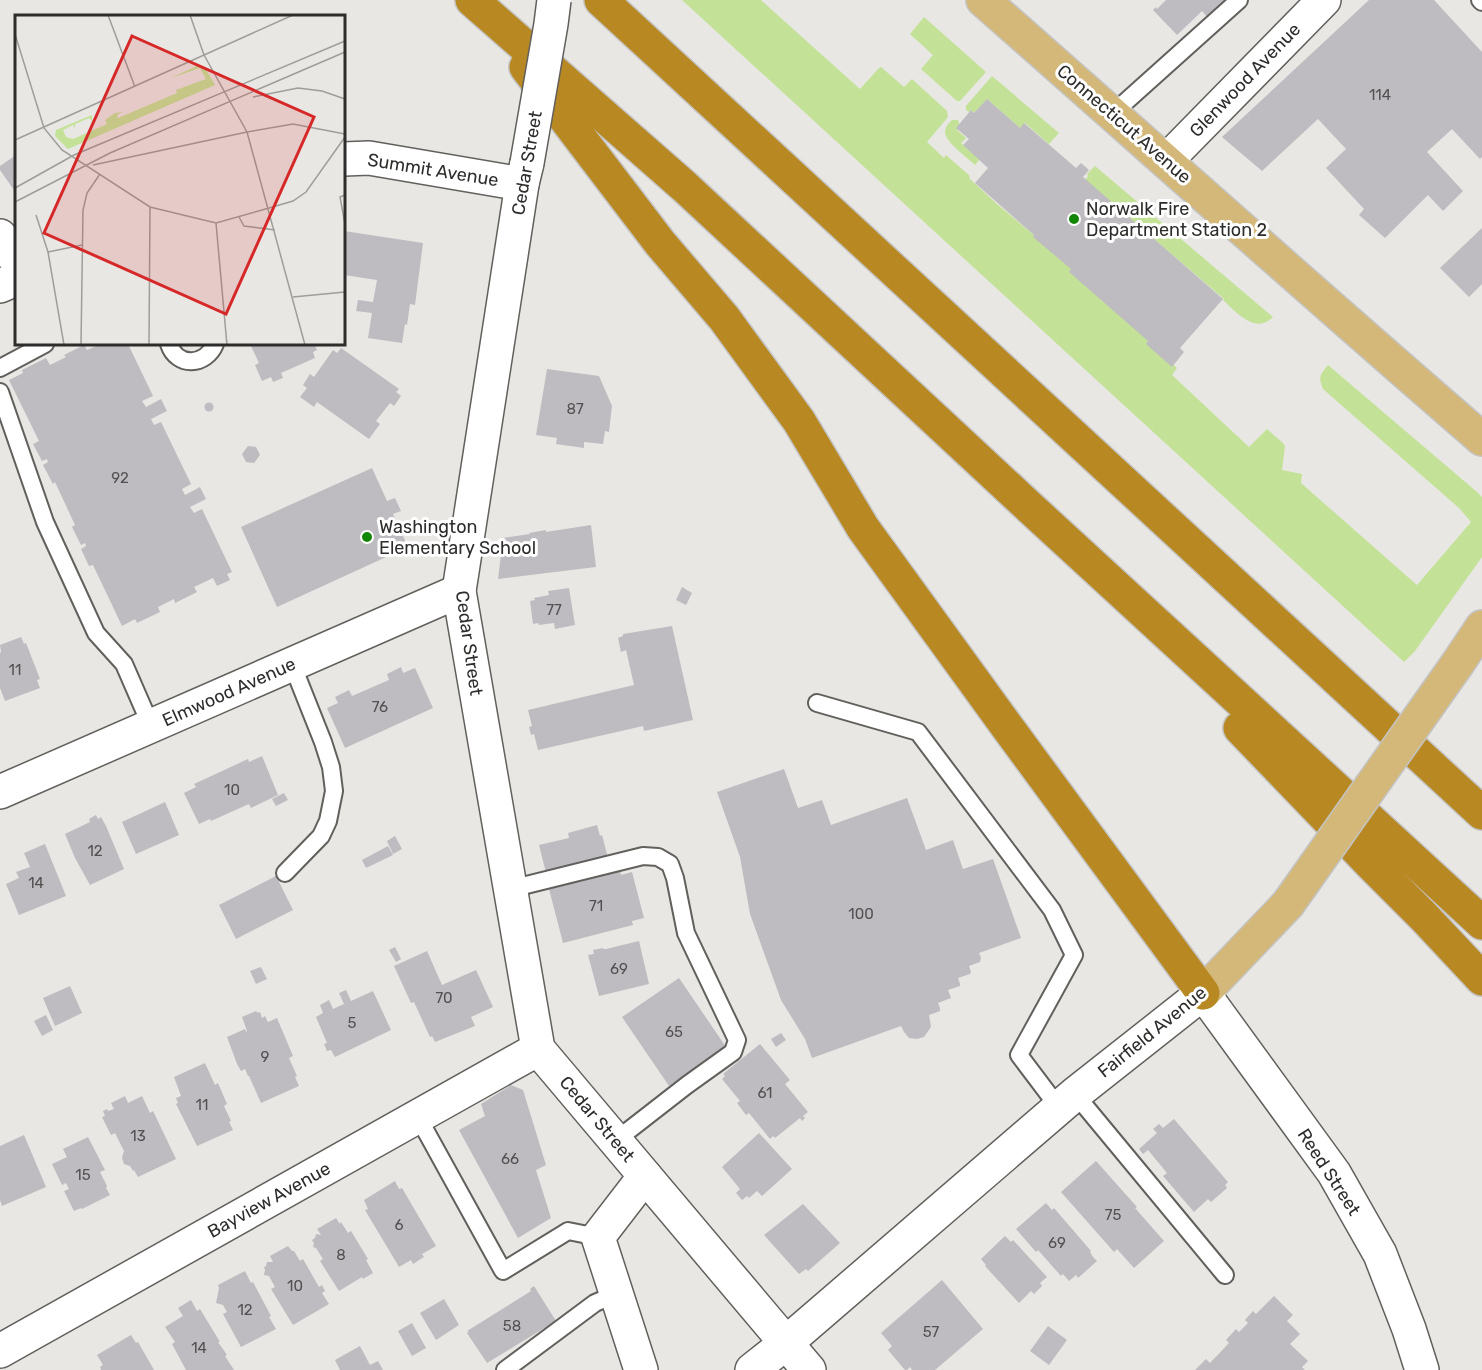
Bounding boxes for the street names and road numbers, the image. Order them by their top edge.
street label: Glenwood Avenue [1185,18,1305,142]
street label: Connecticut Avenue [1053,60,1195,188]
street label: Cedar Street [507,109,547,217]
street label: Summit Avenue [366,149,500,191]
street label: Cedar Street [451,589,487,697]
street label: Elmwood Avenue [159,653,299,731]
street label: Fairfield Avenue [1093,982,1211,1082]
street label: Cedar Street [555,1071,639,1167]
street label: Reed Street [1293,1124,1365,1220]
street label: Bayview Avenue [204,1157,334,1243]

